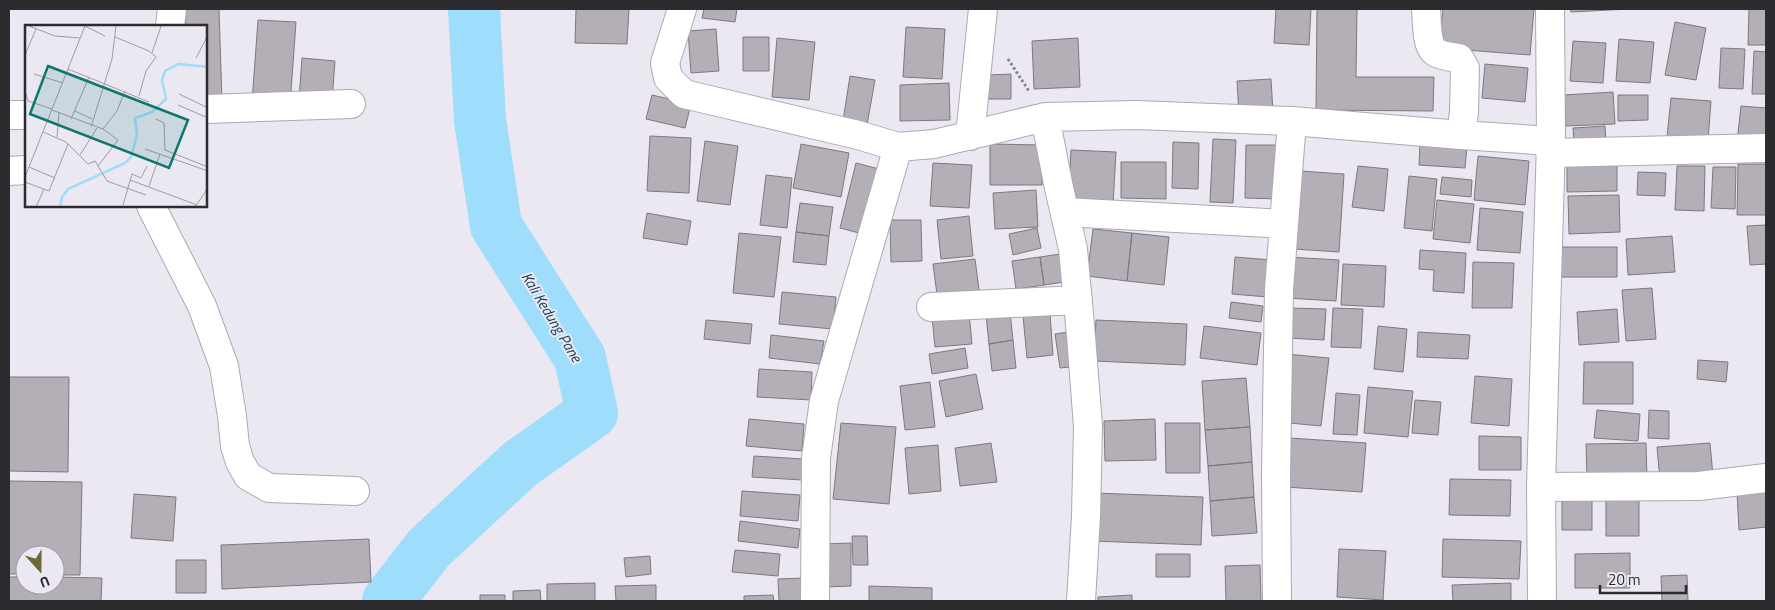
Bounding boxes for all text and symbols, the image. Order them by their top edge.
inset map [25,25,208,208]
water label: Kali Kedung Pane [516,267,589,368]
north arrow [15,545,65,595]
scale bar [1600,562,1686,594]
text: 20 m [1608,568,1641,591]
text: U [37,571,53,594]

